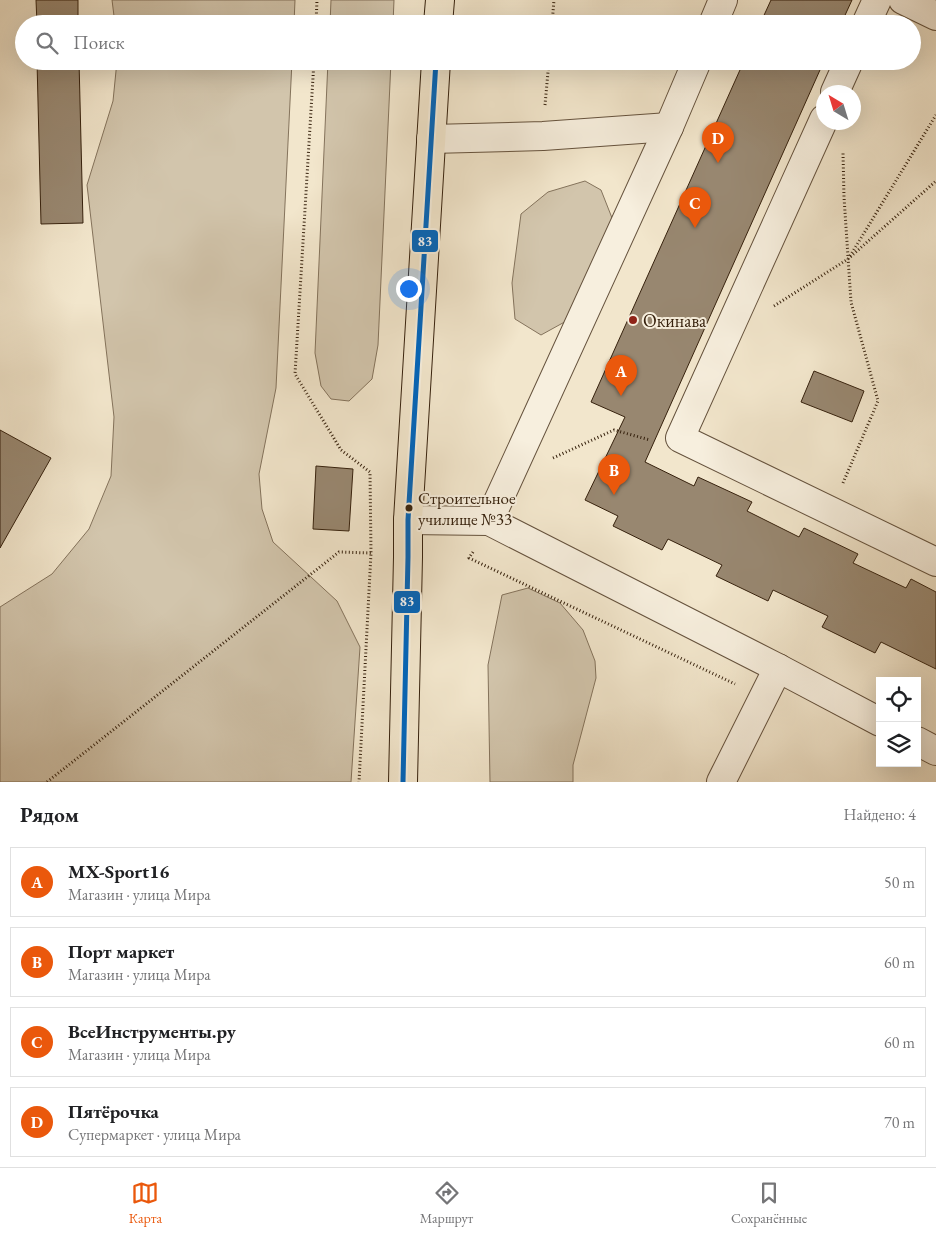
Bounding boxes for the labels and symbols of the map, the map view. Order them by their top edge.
north arrow [816,85,861,130]
pin: D [702,122,734,163]
pin: C [679,187,711,228]
line badge: 83 [411,229,439,253]
text: 83 [418,232,432,250]
your location [396,276,422,302]
place label: Окинава [643,309,707,332]
marker: Окинава [627,314,639,326]
pin: A [605,355,637,396]
pin: B [598,454,630,495]
place label: Строительное училище №33 [418,487,516,530]
marker: Строительное училище №33 [404,503,414,513]
line badge: 83 [393,590,421,614]
text: 83 [400,592,414,610]

